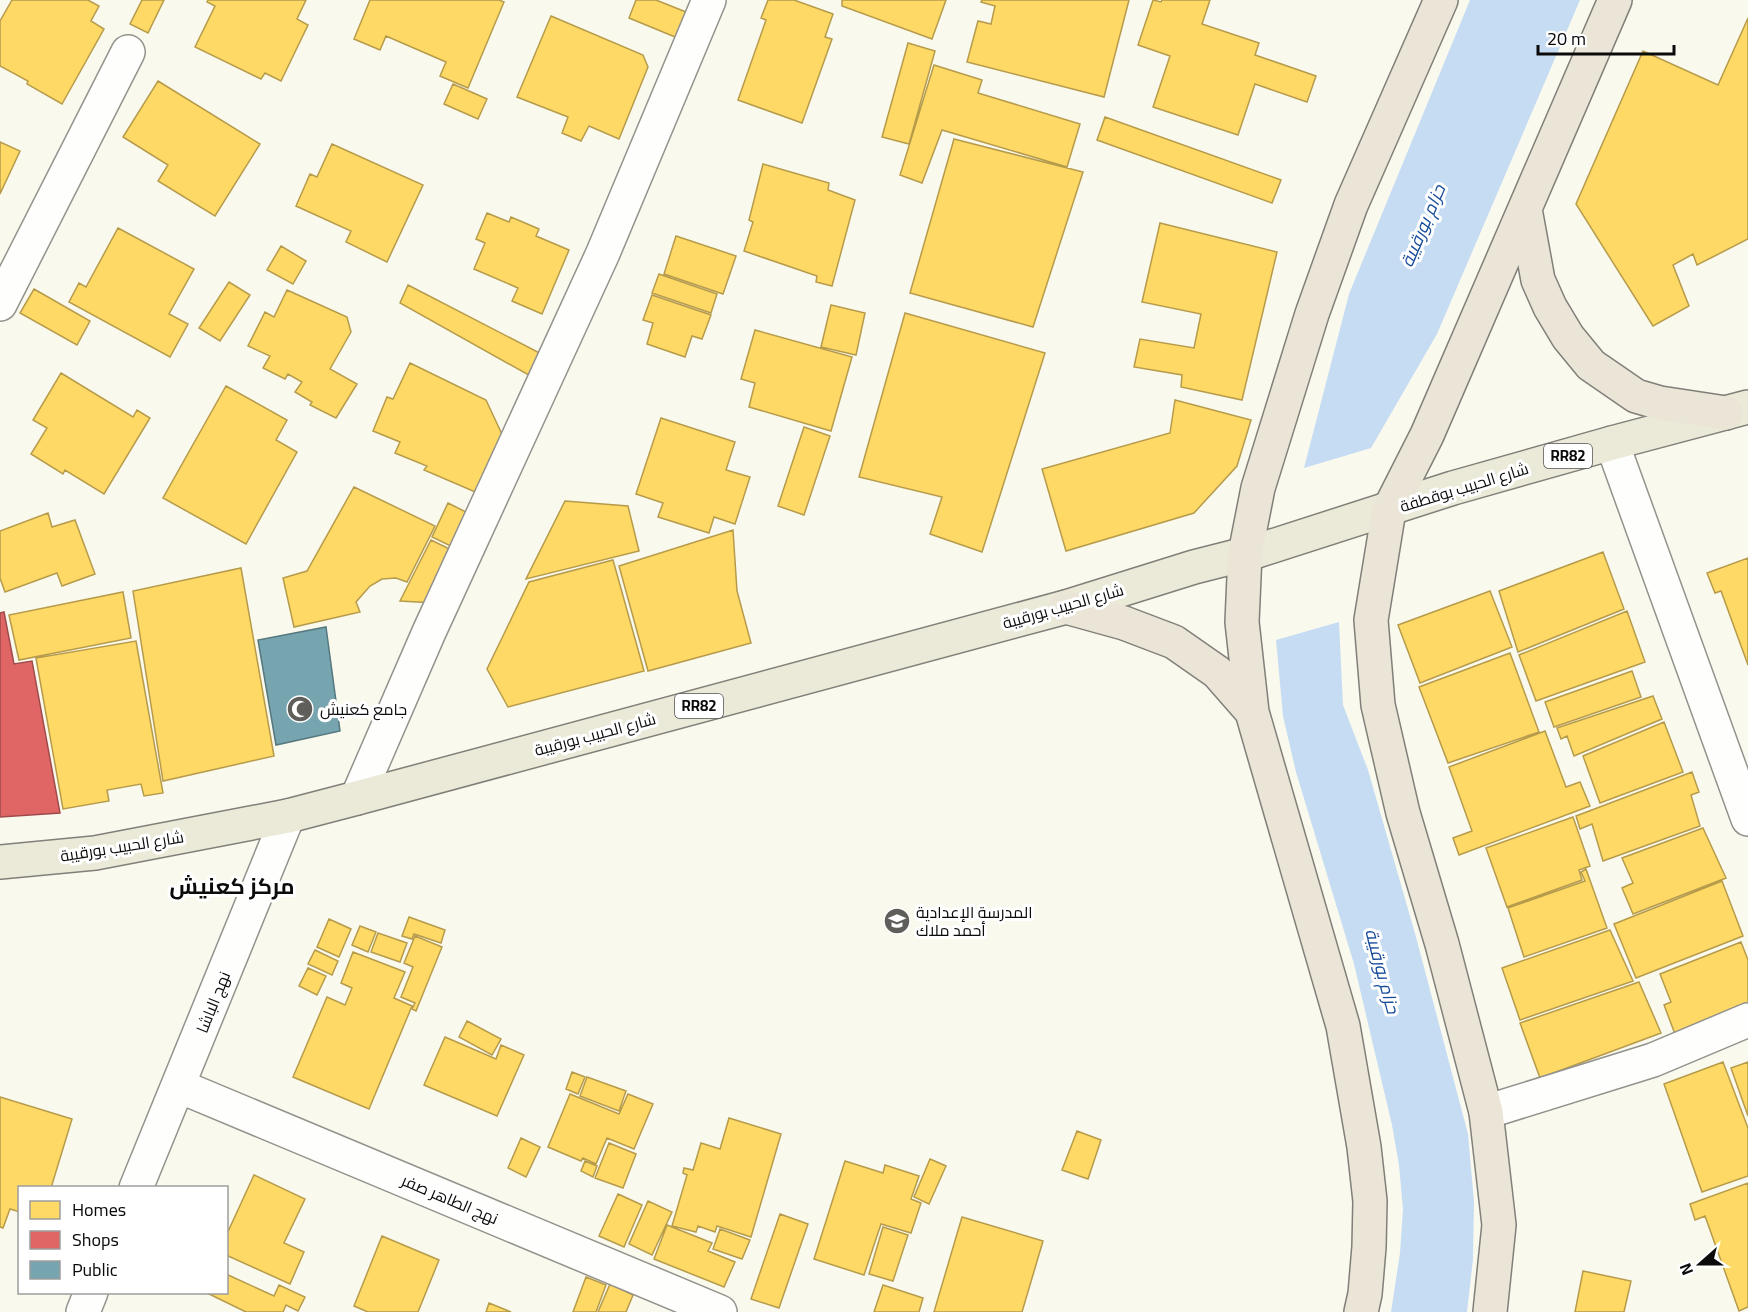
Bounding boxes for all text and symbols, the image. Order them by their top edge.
scale bar [1538,18,1674,56]
text: 20 m [1547,22,1586,55]
water label: حزام بورقيبة [1390,178,1455,272]
road number: RR82 [1544,444,1592,468]
street label: شارع الحبيب بوقطفة [1396,453,1532,521]
street label: شارع الحبيب بورقيبة [999,574,1127,638]
mosque icon: جامع كعنيش [285,694,315,724]
place label: جامع كعنيش [320,694,407,724]
road number: RR82 [675,694,723,718]
street label: شارع الحبيب بورقيبة [531,703,659,765]
street label: شارع الحبيب بورقيبة [58,821,186,871]
district label: مركز كعنيش [170,865,294,907]
place label: المدرسة الإعدادية أحمد ملاك [916,897,1032,945]
school or university icon: المدرسة الإعدادية أحمد ملاك [882,906,912,936]
water label: حزام بورقيبة [1355,924,1410,1018]
street label: نهج الباشا [187,966,239,1038]
street label: نهج الطاهر صفر [396,1165,503,1233]
legend [18,1186,228,1294]
text: Homes [72,1193,126,1226]
text: Shops [72,1223,119,1256]
north arrow [1670,1234,1730,1294]
text: Public [72,1253,118,1286]
text: N [1670,1259,1702,1280]

